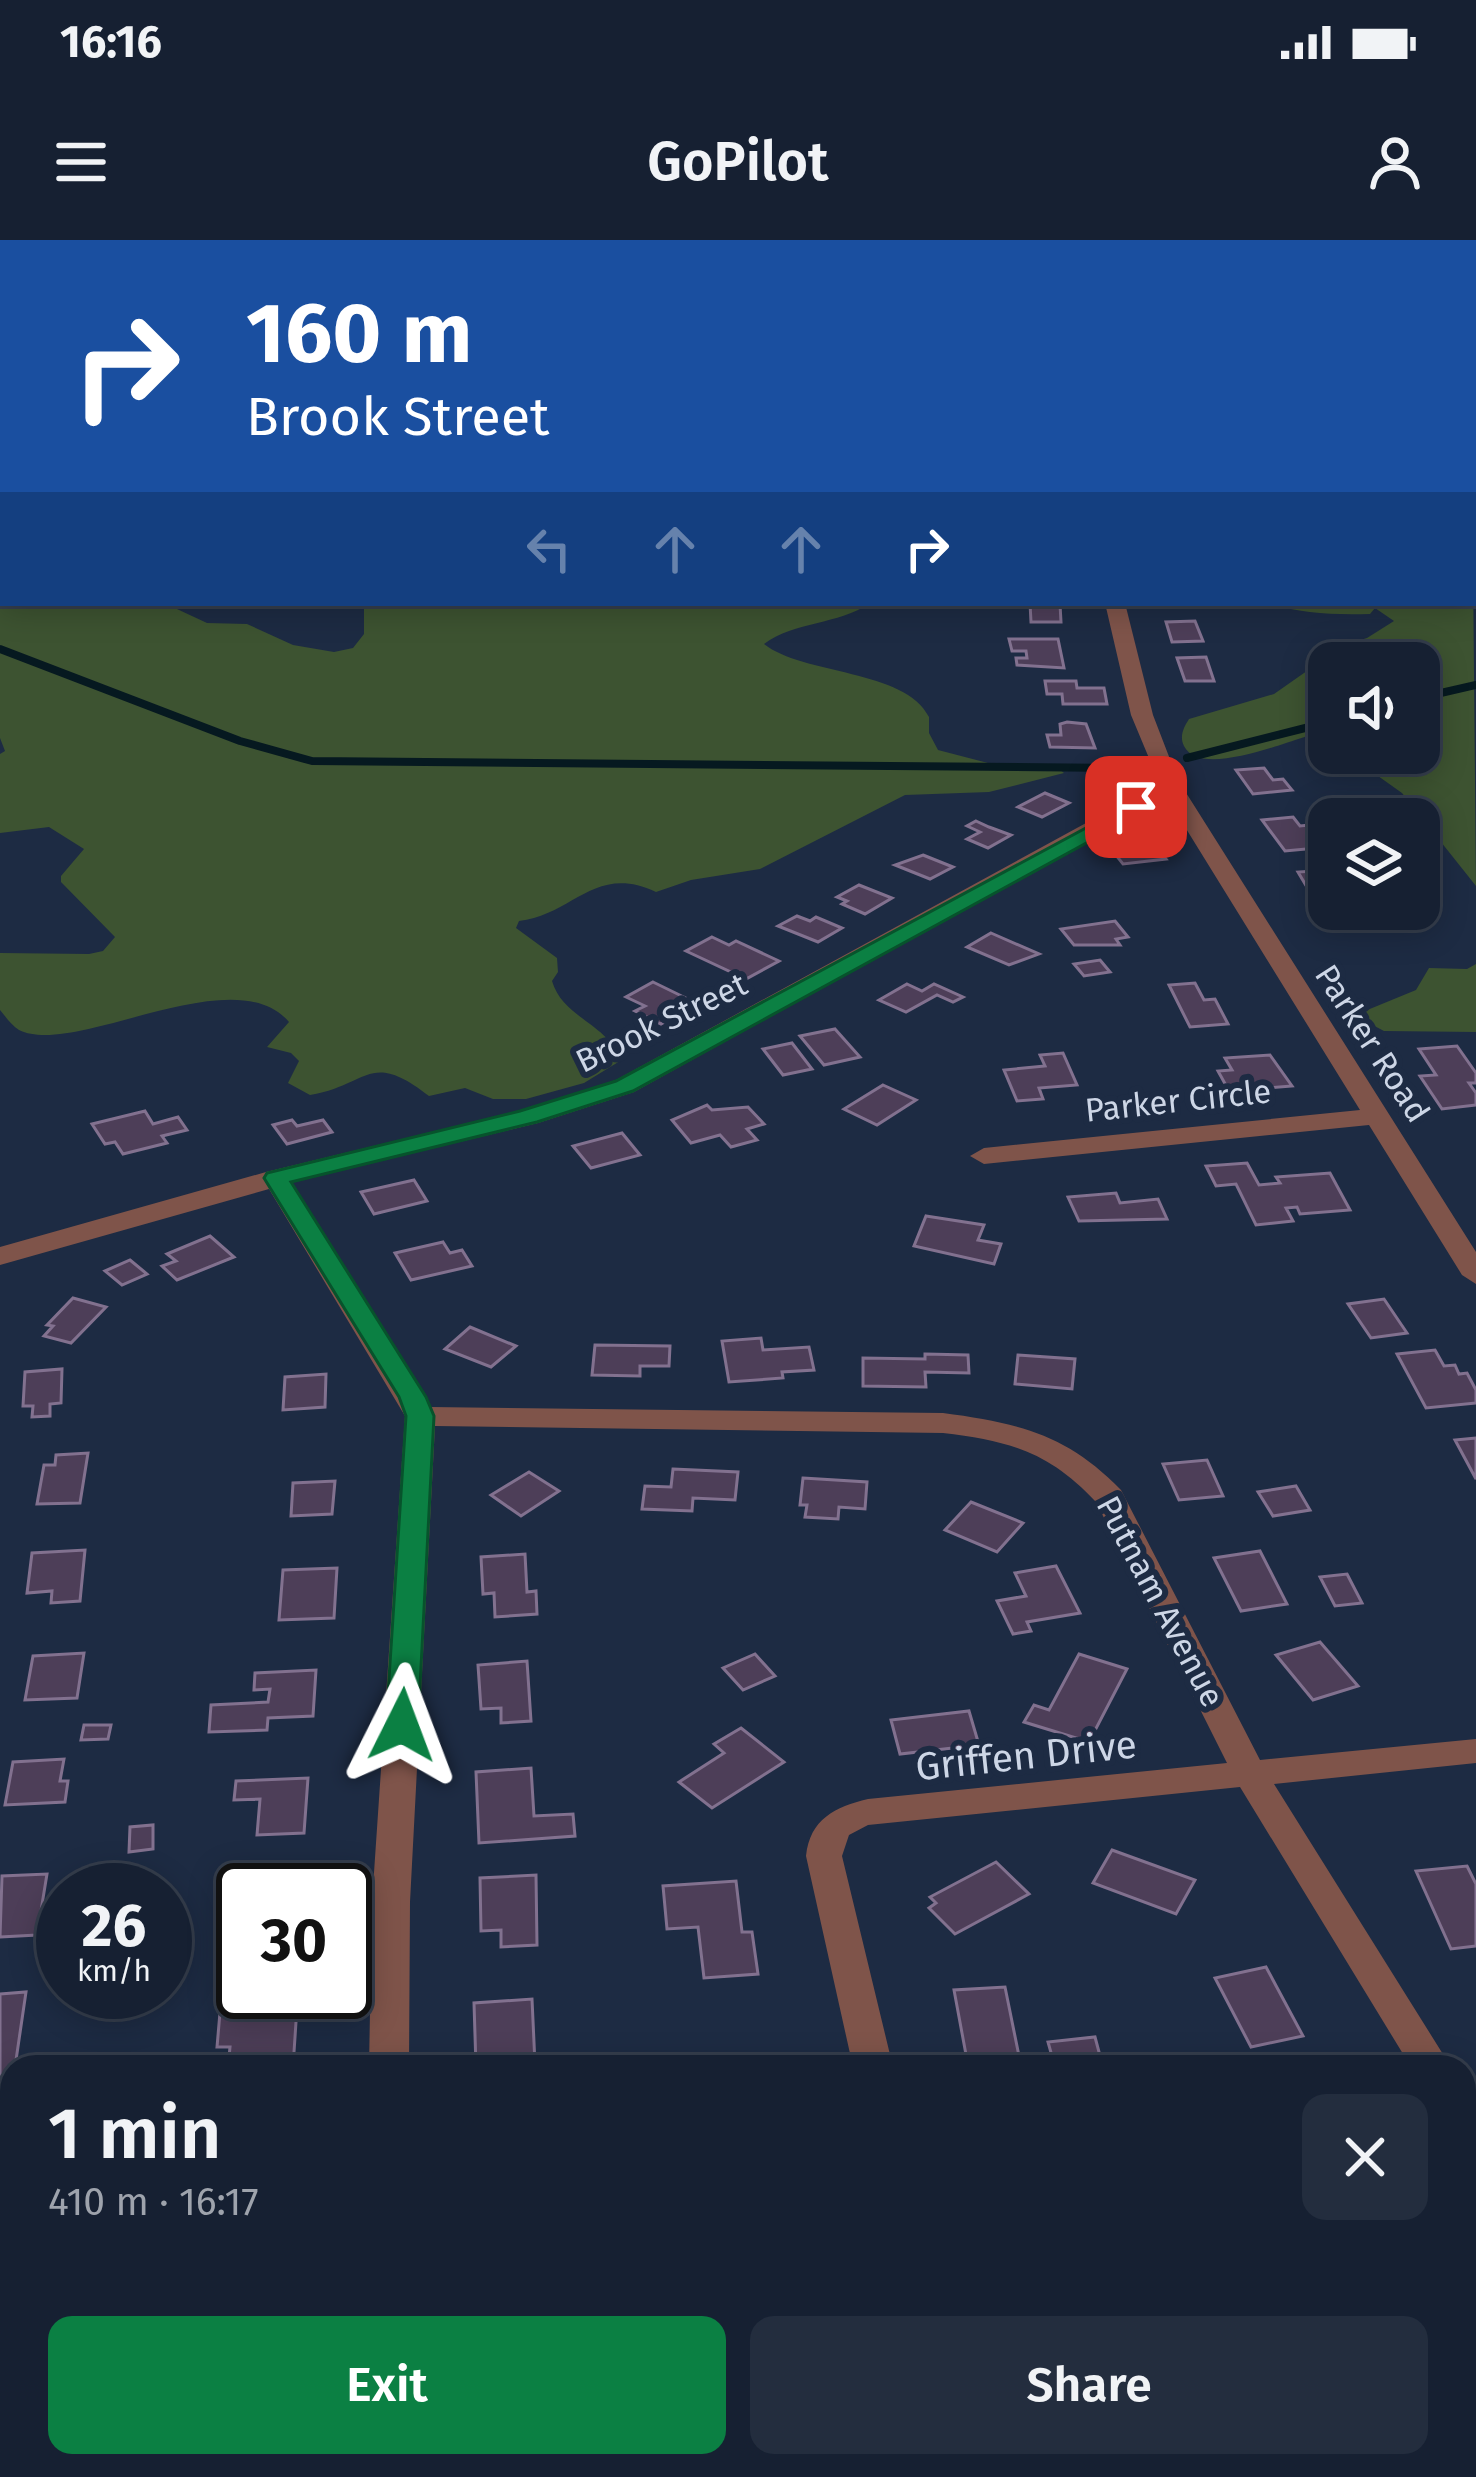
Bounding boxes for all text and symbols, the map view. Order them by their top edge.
text: 16:16 [60,15,162,69]
icon: menu [48,129,114,195]
icon: person [1362,129,1428,195]
text: GoPilot [647,130,829,194]
text: 160 m [246,283,472,384]
icon: right [48,288,204,444]
text: Brook Street [246,385,550,449]
icon: left [516,516,582,582]
icon: ahead [642,516,708,582]
icon: ahead [768,516,834,582]
icon: right [894,516,960,582]
map controls [1308,642,1440,930]
button: sound [1308,642,1440,774]
pin [1085,756,1187,858]
icon: arrive [1103,774,1169,840]
button: layers [1308,798,1440,930]
street label: Parker Road [1306,957,1438,1130]
street label: Brook Street [569,964,754,1082]
street label: Parker Circle [1083,1071,1273,1131]
street label: Putnam Avenue [1088,1489,1233,1714]
position arrow [339,1662,465,1788]
street label: Griffen Drive [913,1722,1139,1790]
speed limit sign: 30 [216,1863,372,2019]
text: 26 [82,1890,146,1962]
text: km/h [77,1953,151,1989]
text: 1 min [48,2091,221,2177]
button: close [1302,2094,1428,2220]
text: 410 m · 16:17 [48,2179,259,2225]
button: Exit [48,2316,726,2454]
button: Share [750,2316,1428,2454]

